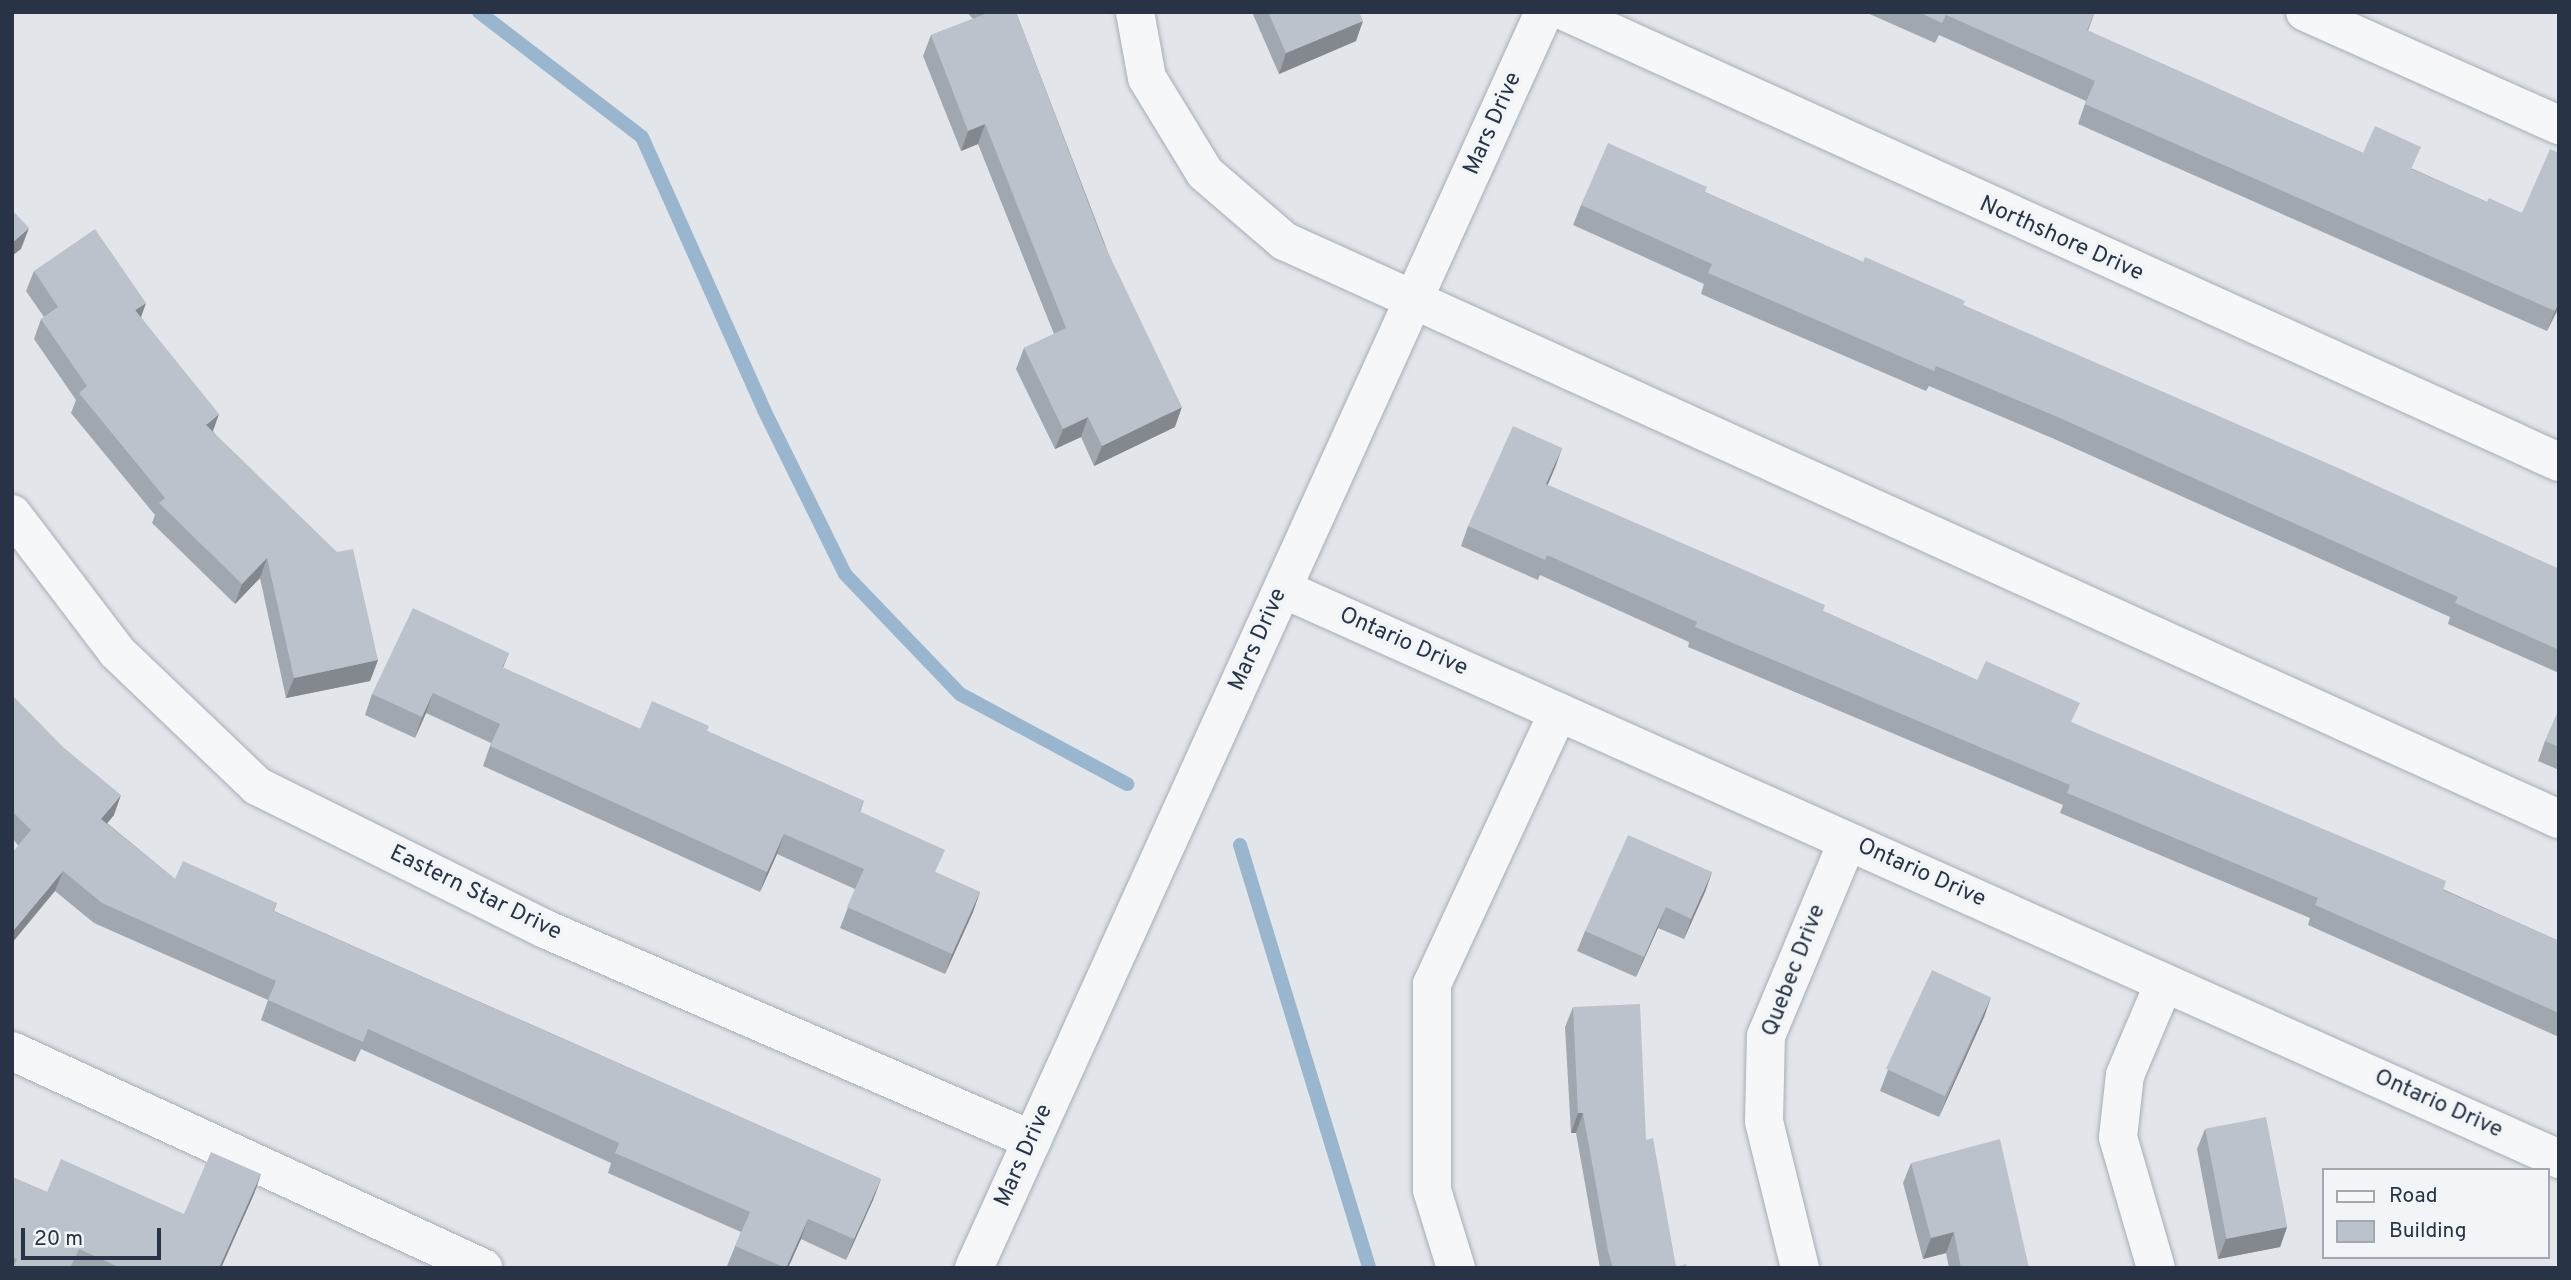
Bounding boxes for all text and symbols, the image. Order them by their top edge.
street label: Mars Drive [1459,68,1529,180]
street label: Northshore Drive [1975,191,2147,289]
street label: Mars Drive [1224,584,1294,696]
street label: Ontario Drive [1334,602,1472,684]
street label: Ontario Drive [1852,833,1990,915]
street label: Eastern Star Drive [385,840,565,948]
street label: Quebec Drive [1757,901,1833,1041]
street label: Ontario Drive [2369,1064,2507,1146]
street label: Mars Drive [990,1100,1060,1212]
legend [2322,1168,2550,1259]
text: Road [2389,1183,2438,1210]
scale bar [24,1214,164,1258]
text: Building [2389,1218,2467,1245]
text: 20 m [34,1226,83,1253]

